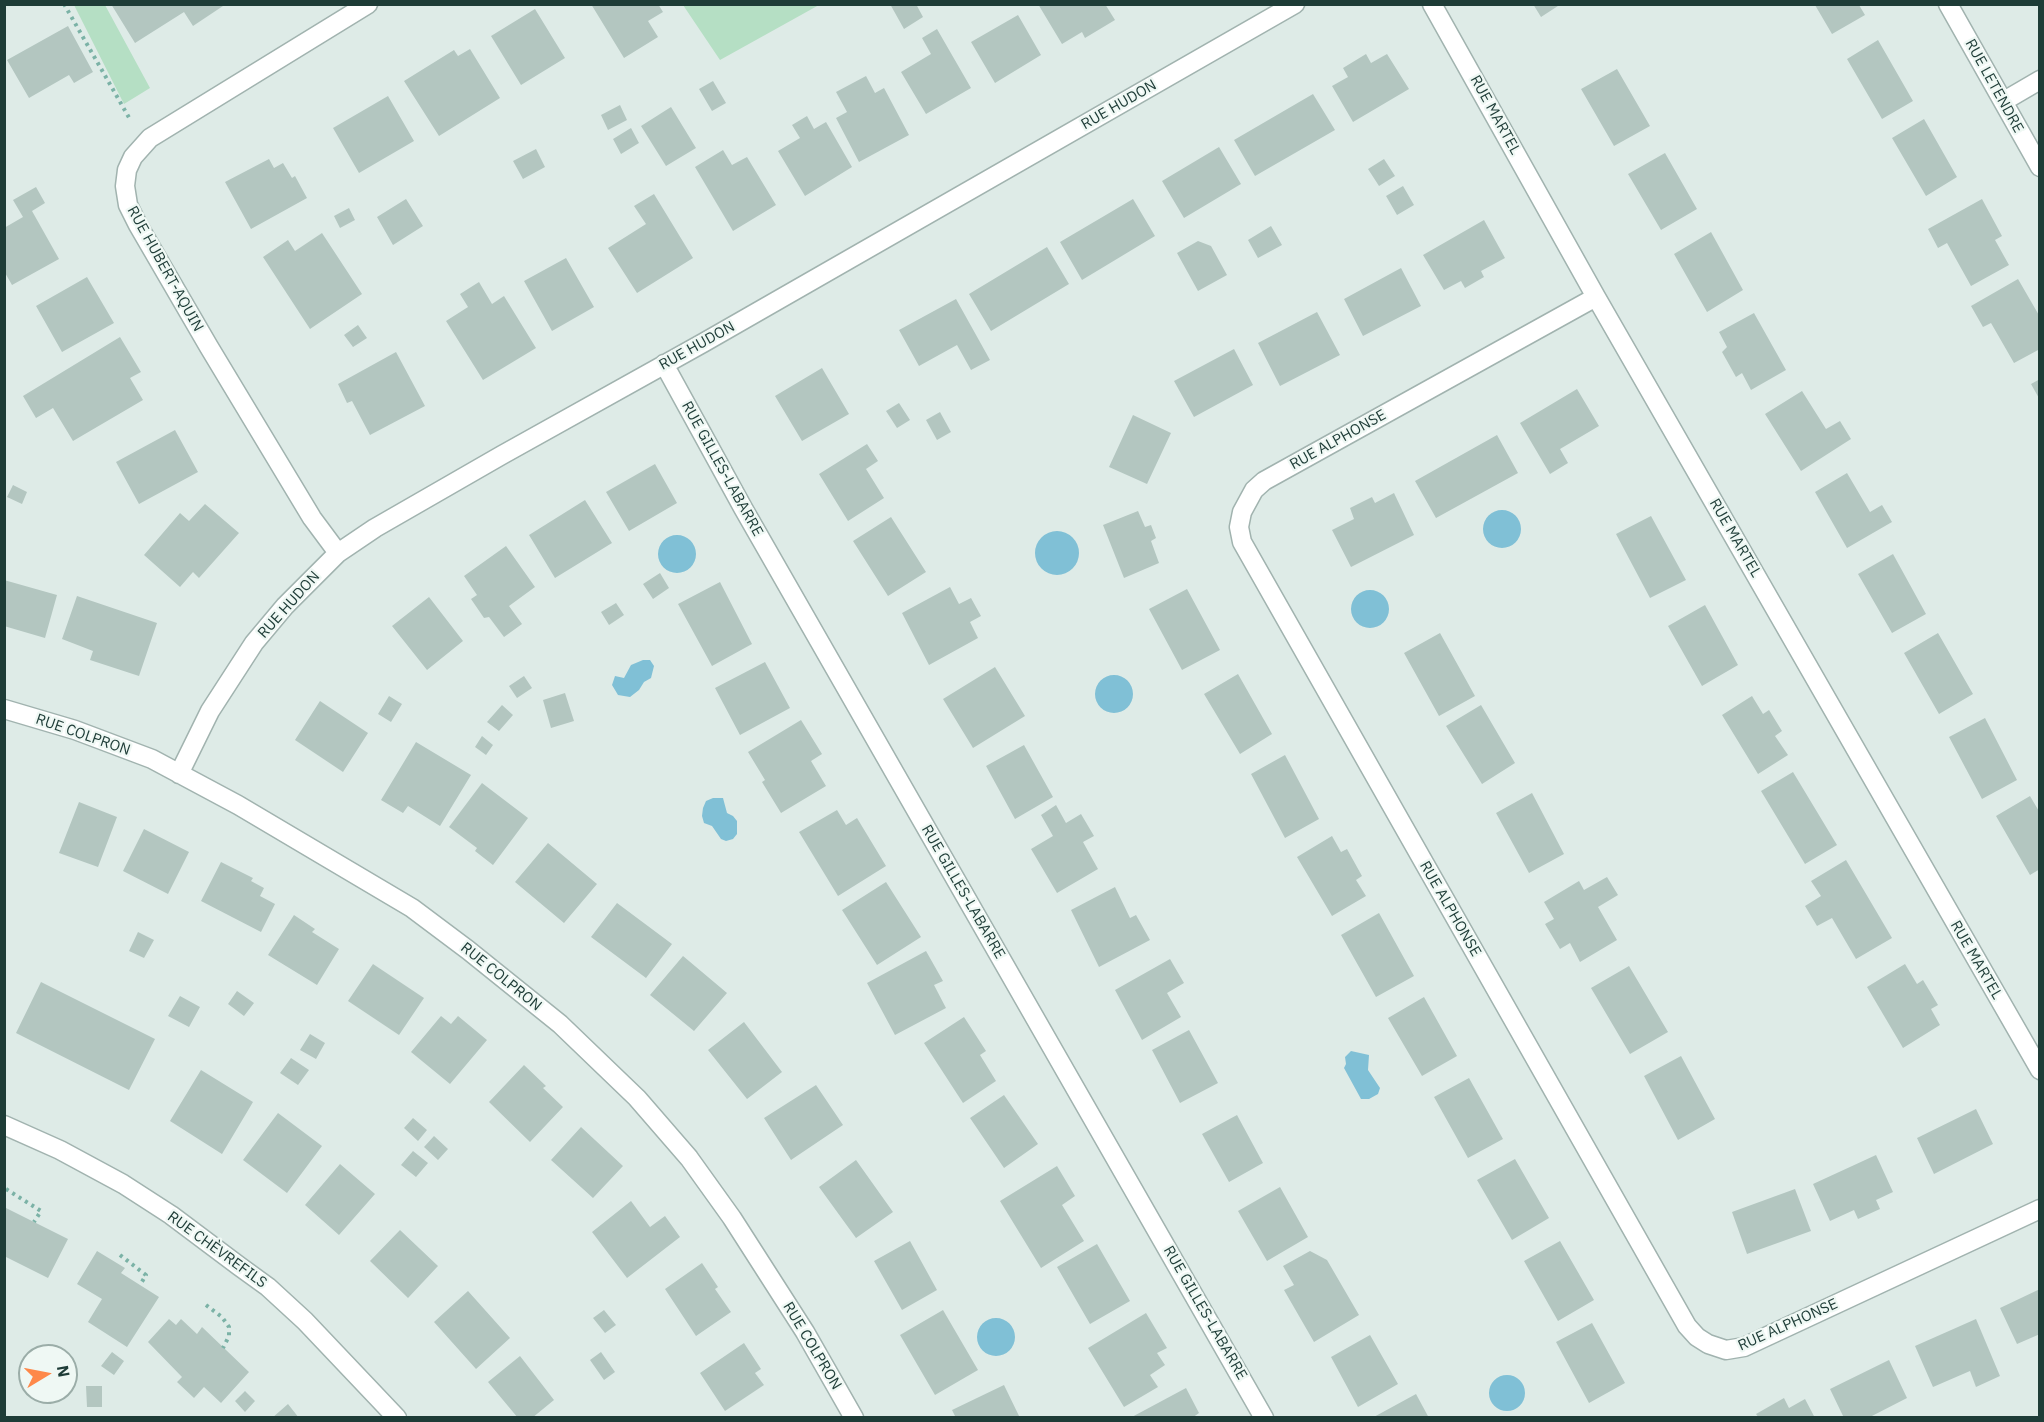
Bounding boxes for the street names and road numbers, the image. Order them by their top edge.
street label: RUE LETENDRE [1961,36,2027,136]
street label: RUE MARTEL [1466,72,1524,158]
street label: RUE HUDON [1078,76,1160,134]
street label: RUE HUBERT-AQUIN [123,203,207,335]
street label: RUE HUDON [656,318,738,374]
street label: RUE GILLES-LABARRE [677,398,767,540]
street label: RUE ALPHONSE [1287,406,1389,474]
street label: RUE MARTEL [1705,496,1765,580]
street label: RUE HUDON [254,568,324,642]
street label: RUE COLPRON [33,710,133,760]
street label: RUE GILLES-LABARRE [917,822,1009,962]
street label: RUE ALPHONSE [1415,858,1485,960]
street label: RUE MARTEL [1946,918,2006,1002]
street label: RUE COLPRON [457,939,545,1015]
street label: RUE CHÈVREFILS [164,1208,270,1292]
street label: RUE GILLES-LABARRE [1159,1243,1251,1383]
street label: RUE ALPHONSE [1735,1295,1841,1355]
street label: RUE COLPRON [779,1299,845,1393]

